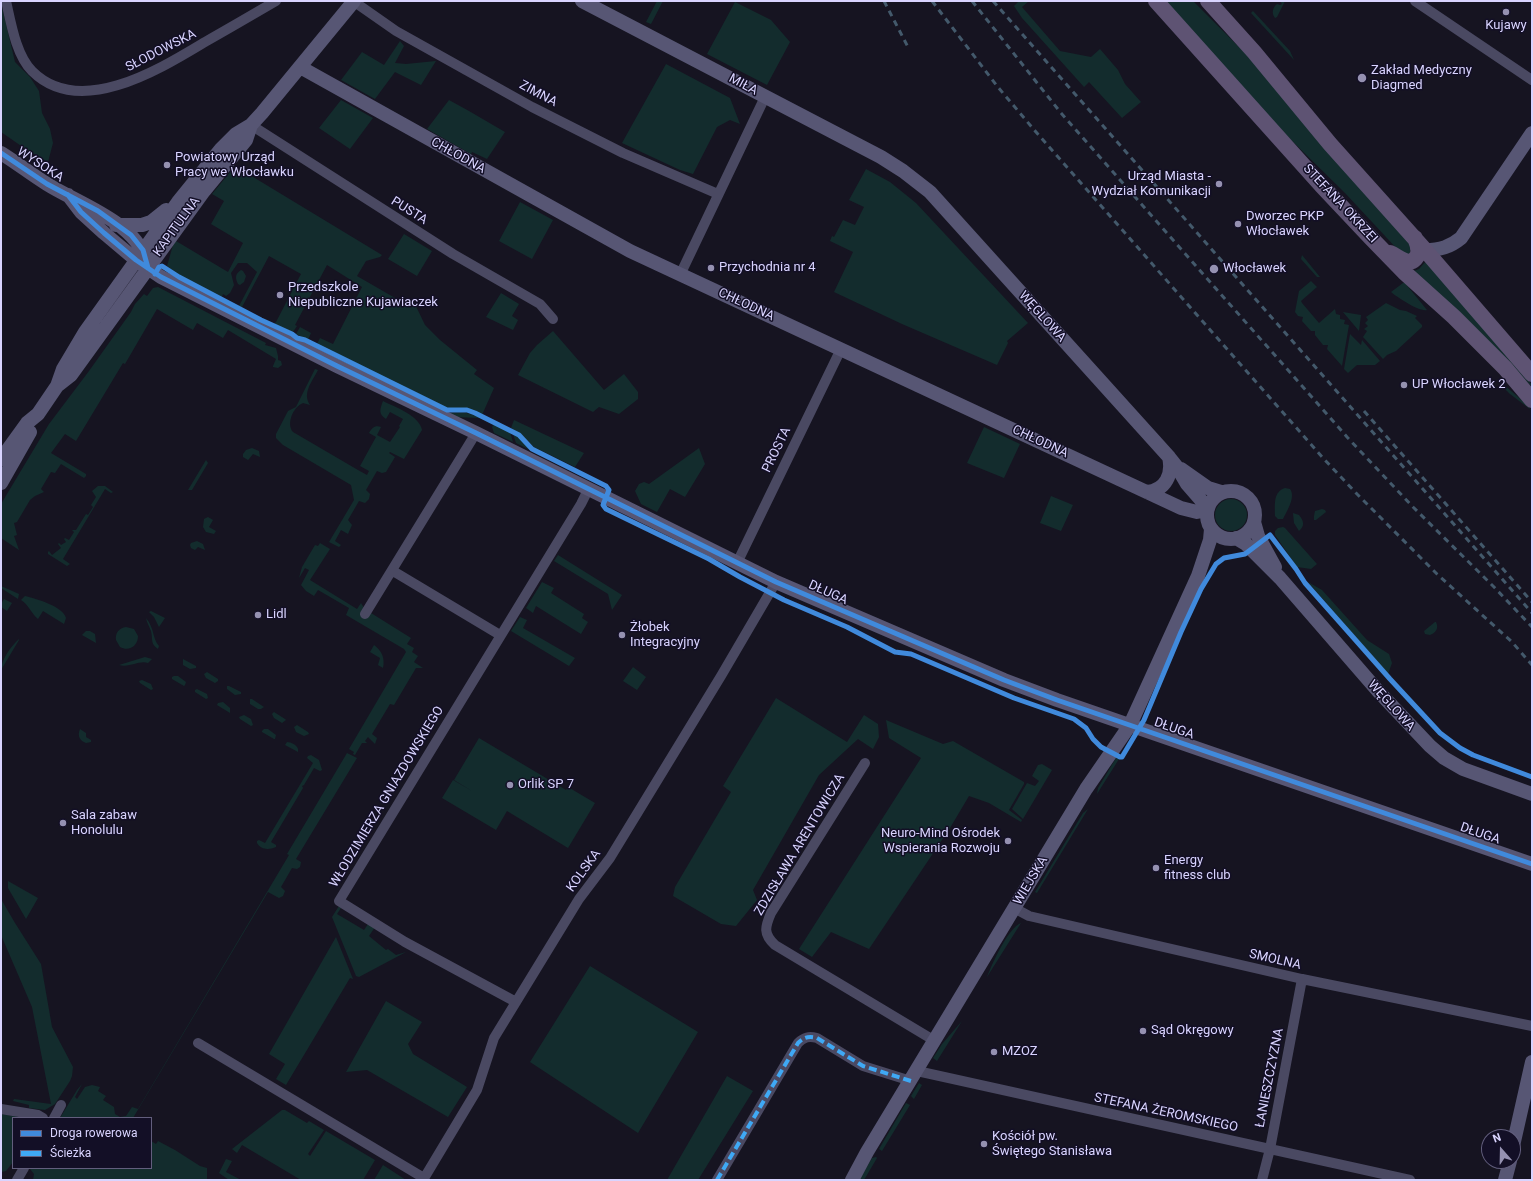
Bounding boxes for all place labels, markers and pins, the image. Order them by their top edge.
marker: Kujawy [1501,7,1511,17]
place label: Kujawy [1485,18,1527,34]
place label: Zakład Medyczny Diagmed [1371,63,1472,94]
marker: Zakład Medyczny Diagmed [1356,72,1368,84]
place label: Powiatowy Urząd Pracy we Włocławku [175,150,294,181]
marker: Powiatowy Urząd Pracy we Włocławku [162,160,172,170]
place label: Urząd Miasta - Wydział Komunikacji [1092,169,1211,200]
marker: Urząd Miasta - Wydział Komunikacji [1214,179,1224,189]
place label: Dworzec PKP Włocławek [1246,209,1324,240]
marker: Dworzec PKP Włocławek [1233,219,1243,229]
place label: Przychodnia nr 4 [719,260,816,276]
place label: Włocławek [1223,261,1286,277]
marker: Przychodnia nr 4 [706,263,716,273]
marker: Włocławek [1208,263,1220,275]
place label: Przedszkole Niepubliczne Kujawiaczek [288,280,438,311]
marker: Przedszkole Niepubliczne Kujawiaczek [275,290,285,300]
place label: UP Włocławek 2 [1412,377,1505,393]
marker: UP Włocławek 2 [1399,380,1409,390]
place label: Lidl [266,607,287,623]
marker: Lidl [253,610,263,620]
place label: Żłobek Integracyjny [630,620,700,651]
marker: Żłobek Integracyjny [617,630,627,640]
place label: Orlik SP 7 [518,777,574,793]
marker: Orlik SP 7 [505,780,515,790]
place label: Sala zabaw Honolulu [71,808,137,839]
marker: Sala zabaw Honolulu [58,818,68,828]
place label: Neuro-Mind Ośrodek Wspierania Rozwoju [881,826,1000,857]
marker: Neuro-Mind Ośrodek Wspierania Rozwoju [1003,836,1013,846]
place label: Energy fitness club [1164,853,1231,884]
marker: Energy fitness club [1151,863,1161,873]
place label: Sąd Okręgowy [1151,1023,1234,1039]
marker: Sąd Okręgowy [1138,1026,1148,1036]
place label: MZOZ [1002,1044,1038,1060]
marker: MZOZ [989,1047,999,1057]
place label: Kościół pw. Świętego Stanisława [992,1129,1112,1160]
marker: Kościół pw. Świętego Stanisława [979,1139,989,1149]

